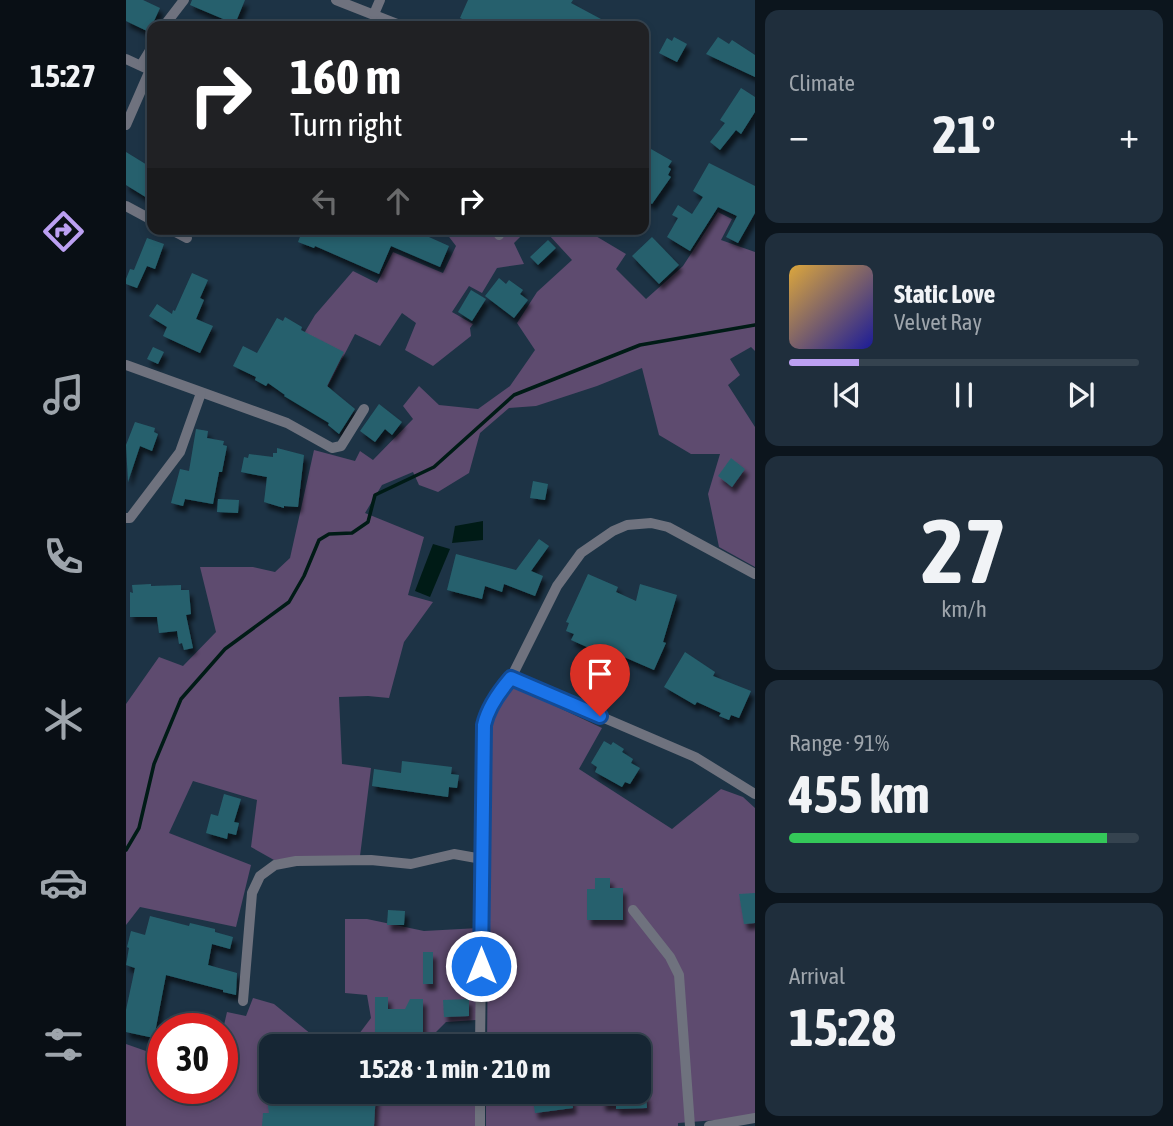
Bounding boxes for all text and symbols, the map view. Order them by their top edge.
text: 160 m [290,48,401,104]
icon: right [175,49,266,140]
text: 15:27 [30,57,96,94]
text: Climate [789,70,855,96]
text: 21° [932,104,996,164]
text: Turn right [290,106,403,143]
text: − [789,113,809,156]
text: + [1119,113,1139,156]
icon: left [306,182,344,220]
icon: ahead [379,182,417,220]
icon: right [452,182,490,220]
icon: directions [39,207,88,256]
text: Static Love [894,279,995,309]
text: Velvet Ray [894,309,982,335]
icon: music [39,370,88,419]
icon: previous [828,376,866,414]
icon: pause [945,376,983,414]
icon: next [1062,376,1100,414]
text: 27 [921,498,1007,602]
icon: phone [39,532,88,581]
text: km/h [941,596,987,622]
pin [570,644,630,716]
icon: arrive [581,655,619,693]
icon: climate [39,695,88,744]
text: Range · 91% [789,730,889,756]
text: 455 km [789,764,930,824]
icon: car [39,858,88,907]
position arrow [444,929,518,1003]
text: Arrival [789,963,845,989]
text: 15:28 [789,997,896,1057]
speed limit sign: 30 [147,1013,238,1104]
icon: filters [39,1020,88,1069]
text: 15:28 · 1 min · 210 m [360,1054,550,1084]

